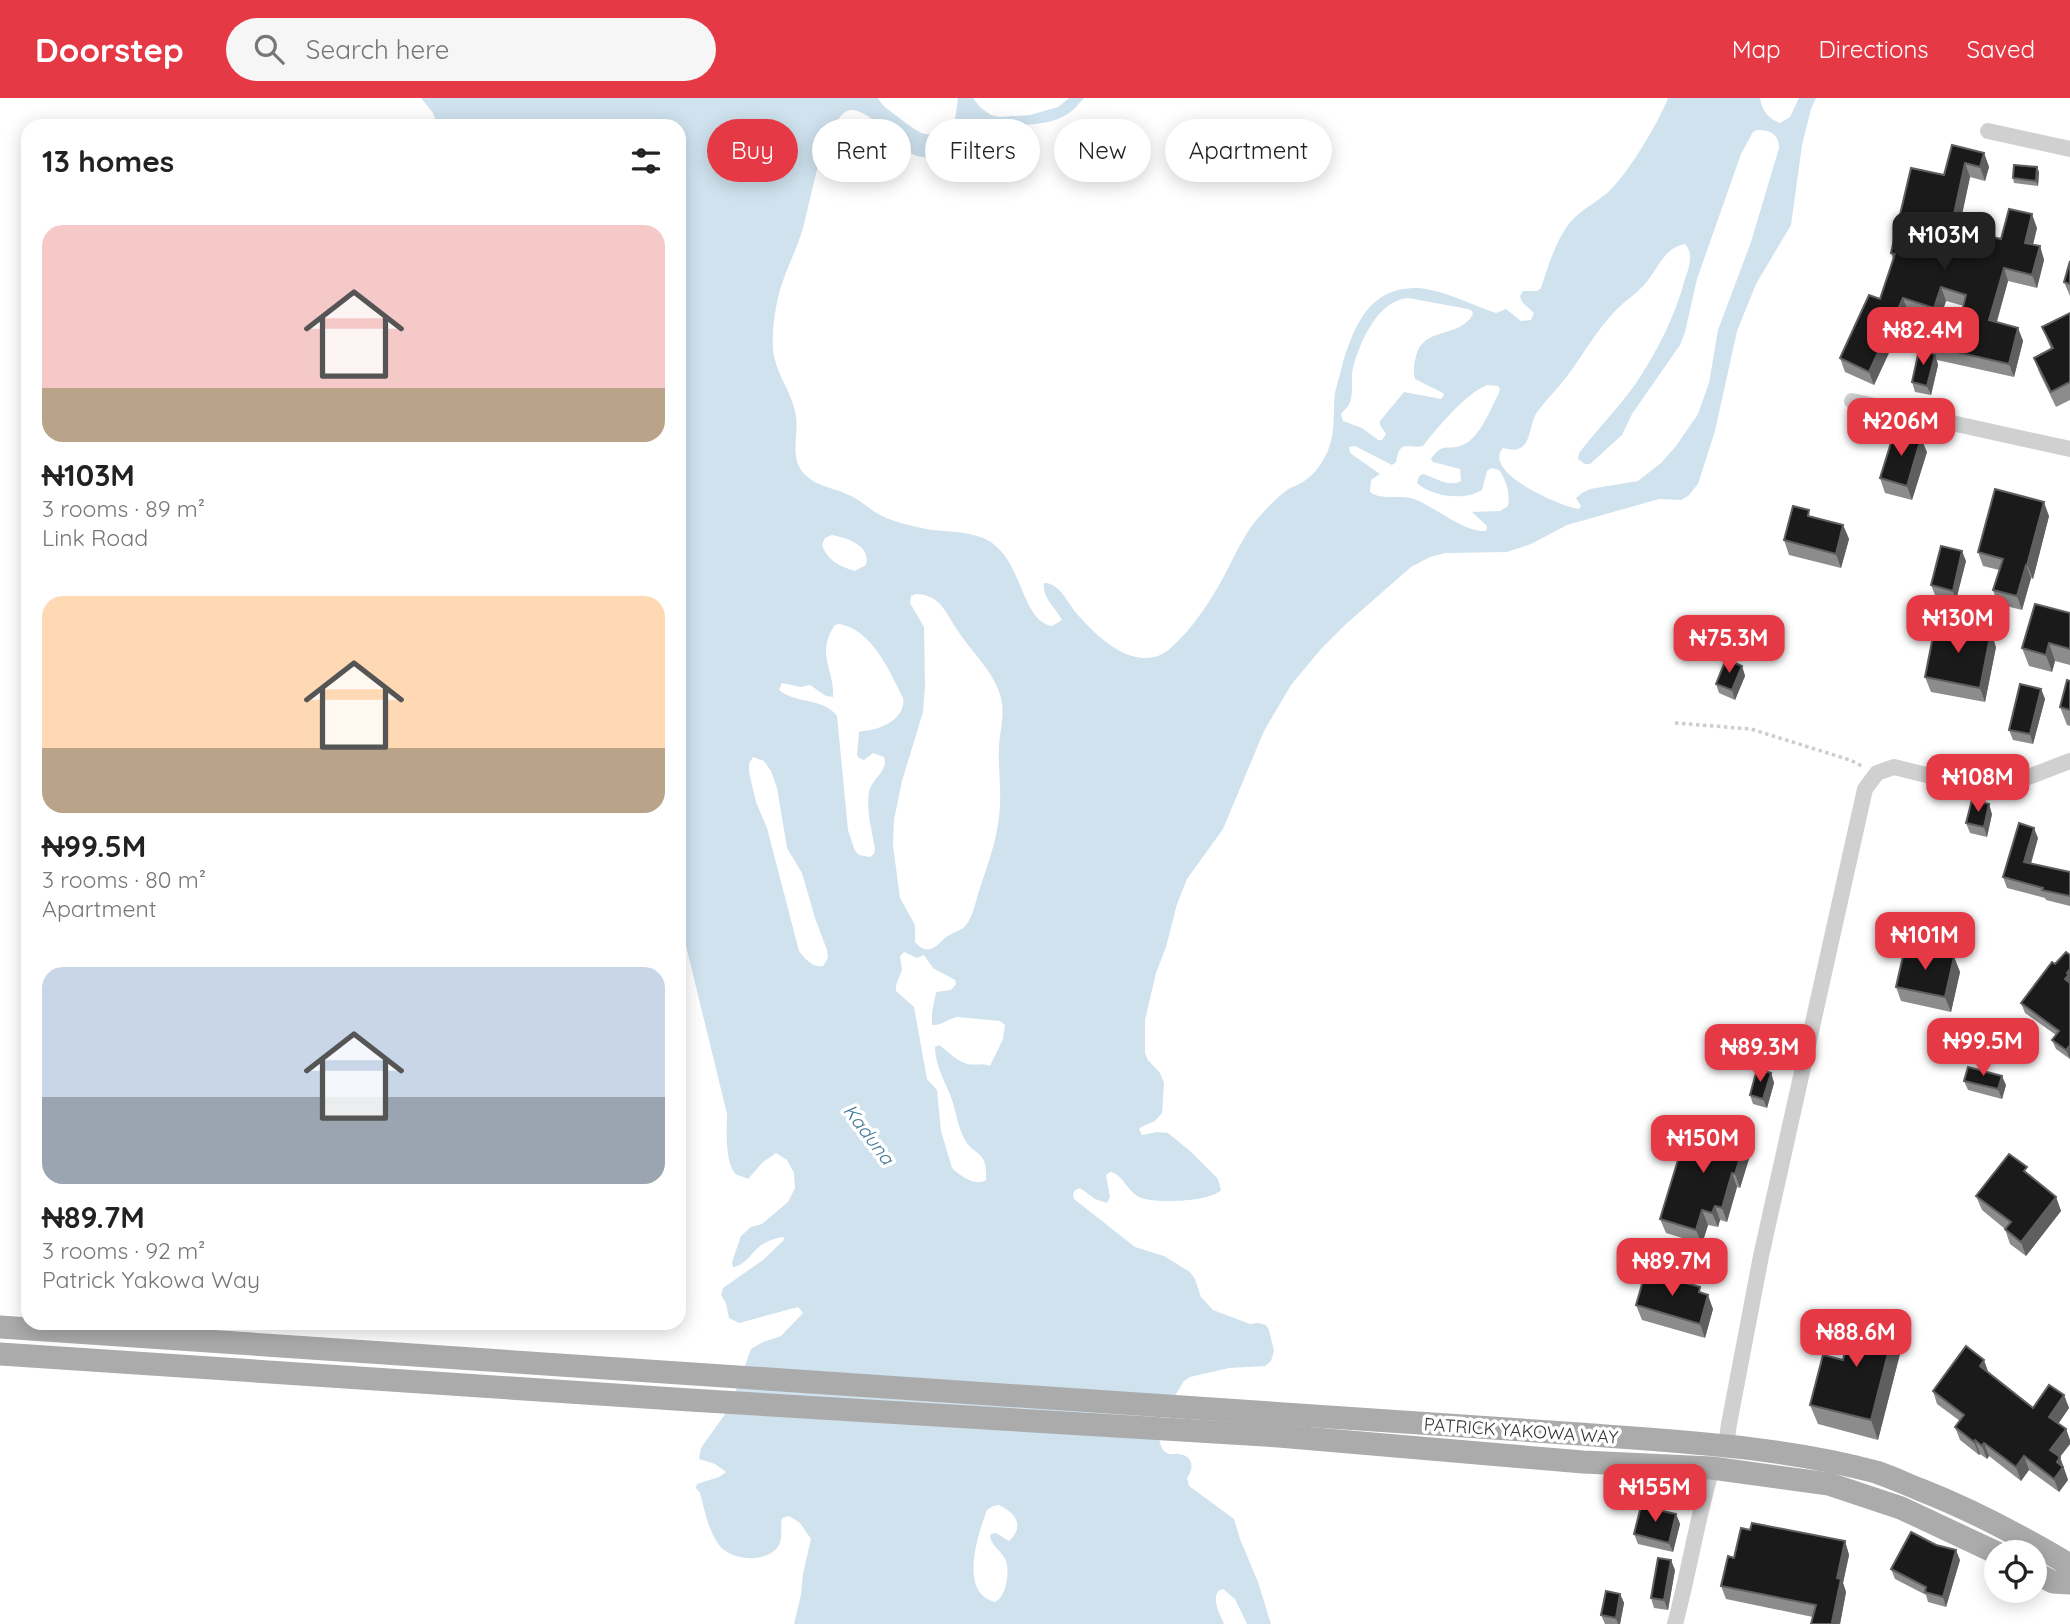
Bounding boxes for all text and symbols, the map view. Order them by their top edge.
search box [226,18,716,81]
text: Doorstep [35,29,184,70]
icon: search [250,30,288,68]
text: Search here [306,33,449,66]
text: Map [1732,34,1781,64]
text: Directions [1819,34,1929,64]
text: Saved [1967,34,2035,64]
chip: Buy [707,119,798,182]
chip: Rent [812,119,911,182]
chip: Filters [925,119,1040,182]
chip: New [1054,119,1151,182]
chip: Apartment [1165,119,1332,182]
text: 13 homes [42,142,174,180]
icon: filters [627,142,665,180]
pin: ₦103M [1895,212,1993,272]
text: ₦103M [1908,220,1980,249]
icon: home [291,271,417,397]
pin: ₦82.4M [1866,308,1980,367]
text: ₦82.4M [1883,315,1963,344]
pin: ₦206M [1852,398,1950,458]
text: ₦206M [1863,406,1939,435]
text: ₦103M [42,456,135,494]
text: 3 rooms · 89 m² [42,494,205,523]
text: Link Road [42,523,148,552]
pin: ₦130M [1909,596,2007,655]
text: ₦130M [1922,603,1994,632]
pin: ₦75.3M [1672,616,1786,675]
text: ₦75.3M [1690,623,1768,652]
icon: home [291,642,417,768]
pin: ₦108M [1929,754,2027,814]
text: ₦108M [1942,762,2014,791]
text: ₦99.5M [42,827,146,865]
text: 3 rooms · 80 m² [42,865,206,894]
text: Apartment [42,894,156,923]
pin: ₦101M [1876,912,1974,972]
text: ₦101M [1891,920,1959,949]
icon: home [291,1013,417,1139]
pin: ₦99.5M [1926,1018,2040,1078]
pin: ₦89.3M [1703,1024,1817,1084]
text: ₦99.5M [1943,1026,2023,1055]
text: ₦89.3M [1721,1032,1799,1061]
water label: Kaduna [839,1099,900,1170]
pin: ₦150M [1654,1116,1752,1175]
text: ₦150M [1667,1123,1739,1152]
text: ₦89.7M [42,1198,145,1236]
text: 3 rooms · 92 m² [42,1236,205,1265]
pin: ₦89.7M [1615,1238,1729,1298]
text: ₦89.7M [1633,1246,1711,1275]
text: Patrick Yakowa Way [42,1265,260,1294]
pin: ₦88.6M [1799,1310,1913,1369]
text: ₦88.6M [1816,1317,1896,1346]
street label: PATRICK YAKOWA WAY [1423,1412,1619,1449]
pin: ₦155M [1606,1464,1704,1524]
text: ₦155M [1619,1472,1691,1501]
map controls [1984,1540,2047,1603]
button: locate [1984,1540,2047,1603]

